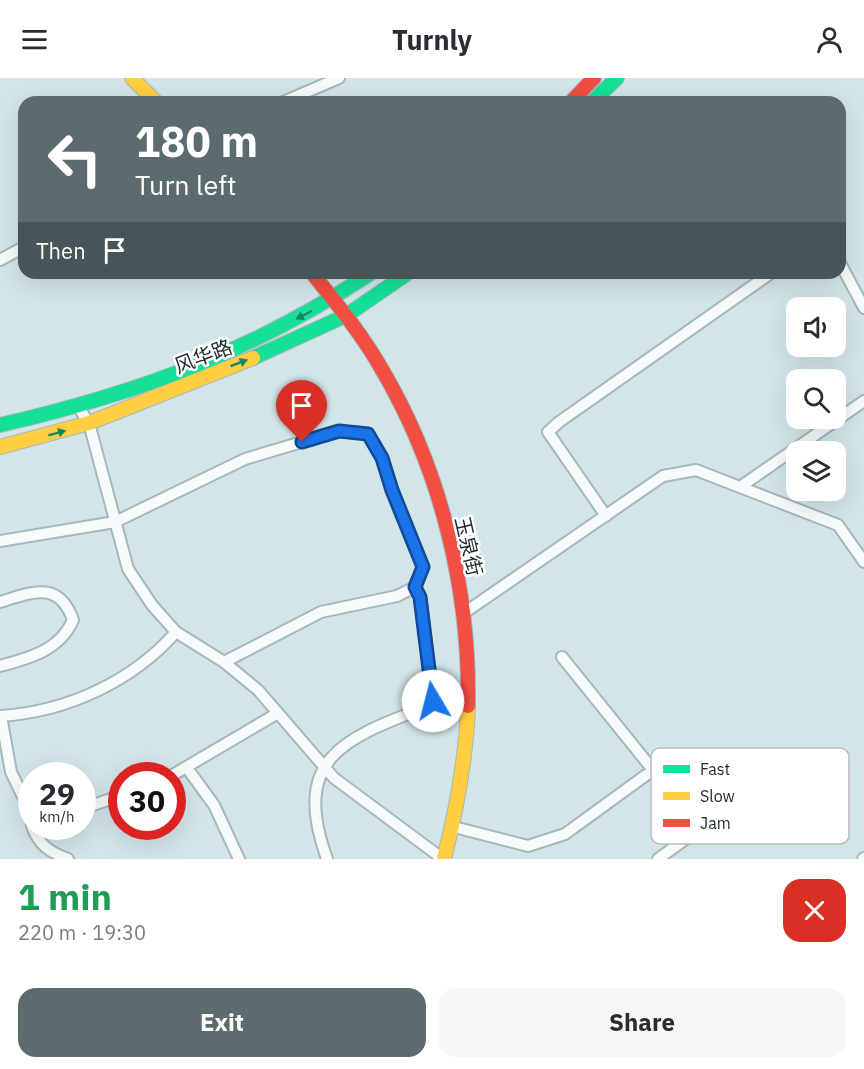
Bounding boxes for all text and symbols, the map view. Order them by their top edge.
text: Turnly [392,22,472,57]
icon: menu [18,23,51,56]
icon: person [813,23,846,56]
text: 180 m [135,114,258,169]
icon: left [36,120,114,198]
text: Turn left [135,167,236,202]
icon: arrive [98,234,131,267]
text: Then [36,236,86,265]
map controls [786,297,846,501]
button: sound [786,297,846,357]
one-way arrow [295,310,312,320]
street label: 风华路 [170,333,236,379]
one-way arrow [230,358,248,368]
button: search [786,369,846,429]
pin [276,380,327,442]
icon: arrive [285,389,318,422]
one-way arrow [47,427,66,437]
button: layers [786,441,846,501]
street label: 玉泉街 [449,514,489,578]
position arrow [401,669,465,733]
legend [651,748,849,844]
text: Fast [700,759,730,779]
speed limit sign: 30 [108,762,186,840]
text: 29 [39,774,75,813]
text: Slow [700,786,735,806]
text: km/h [39,807,75,826]
text: Jam [700,813,731,833]
text: 1 min [18,873,112,920]
button: close [783,879,846,942]
text: 220 m · 19:30 [18,919,146,946]
button: Exit [18,988,426,1057]
button: Share [438,988,846,1057]

